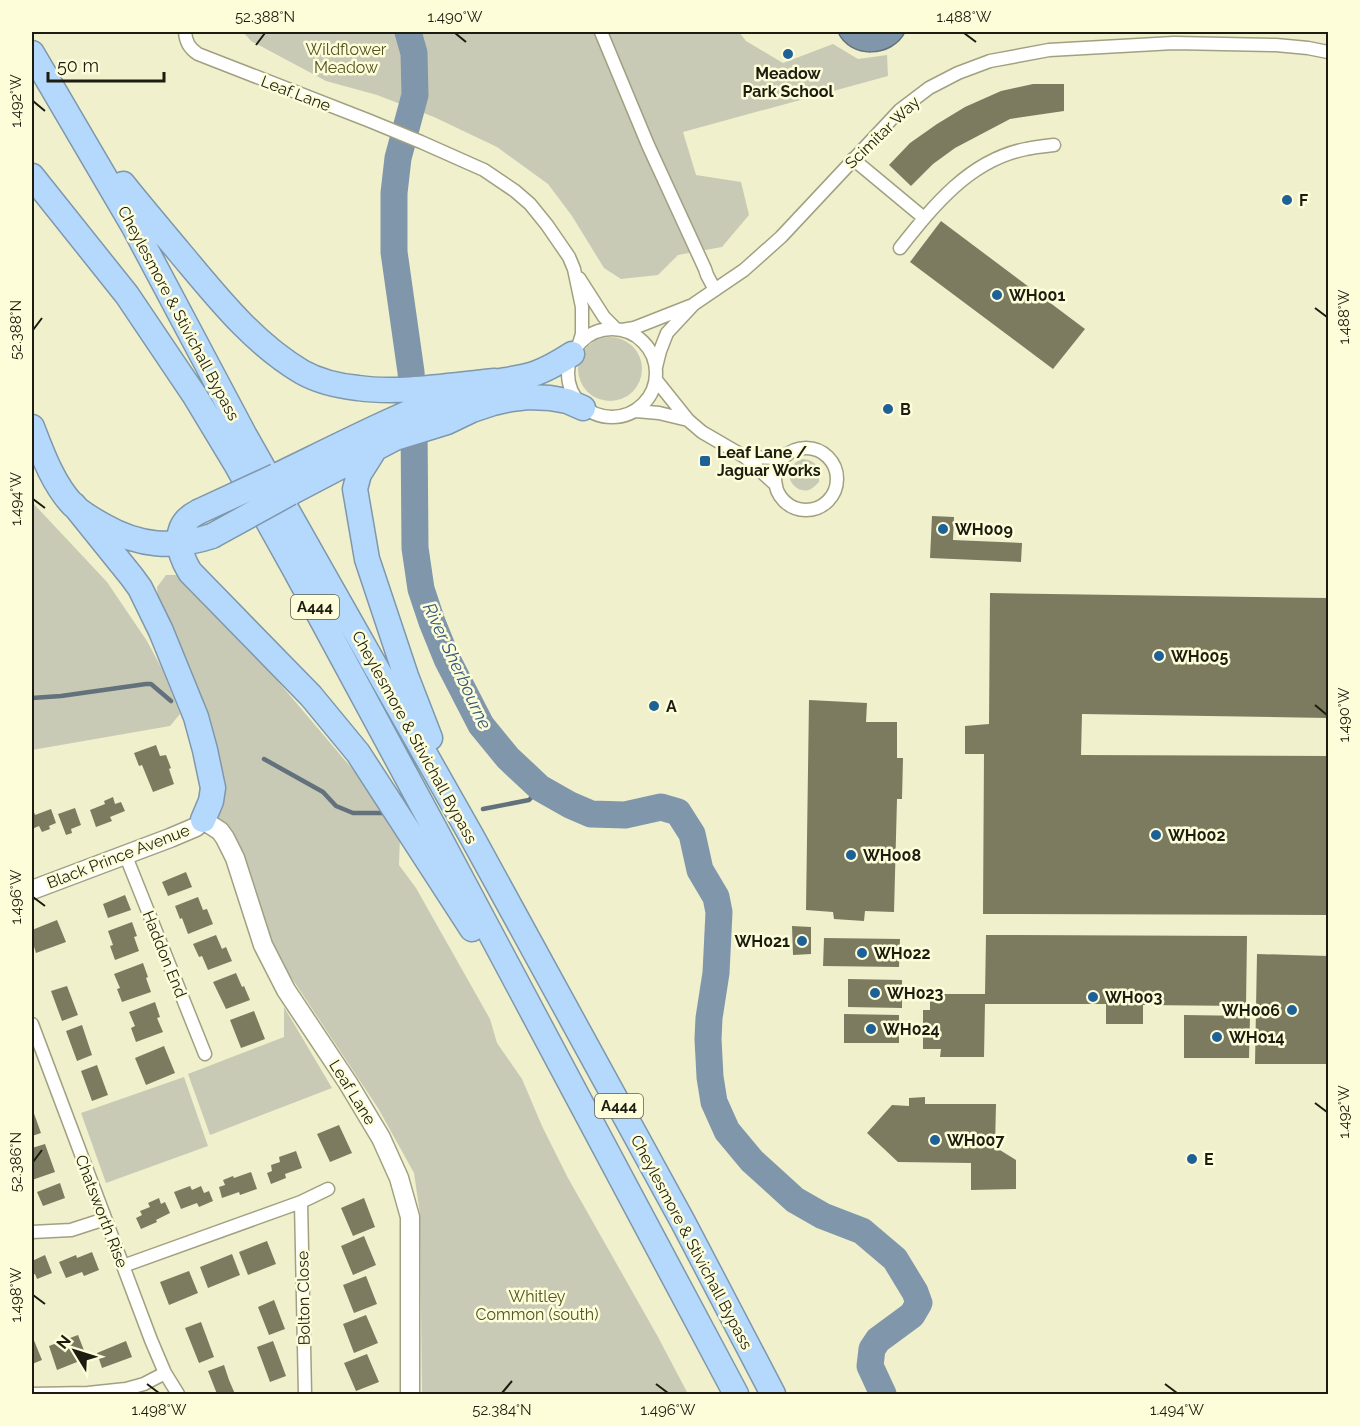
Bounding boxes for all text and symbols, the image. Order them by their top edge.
text: 52.388°N [235,8,295,26]
text: 1.490°W [428,8,483,26]
text: 1.488°W [937,8,992,26]
park label: Wildflower Meadow [306,40,387,77]
scale bar [48,45,164,83]
marker: Meadow Park School [781,47,795,61]
text: 50 m [57,55,99,76]
place label: Meadow Park School [743,64,834,101]
street label: Leaf Lane [258,72,333,115]
text: 1.492°W [7,74,25,128]
street label: Scimitar Way [841,92,924,173]
place label: F [1299,191,1308,210]
marker: F [1280,193,1294,207]
street label: Cheylesmore & Stivichall Bypass [114,203,243,424]
place label: WH001 [1009,286,1065,305]
marker: WH001 [990,288,1004,302]
text: 1.488°W [1335,289,1353,344]
text: 52.388°N [7,300,25,360]
place label: B [900,400,911,419]
marker: B [881,402,895,416]
place label: Leaf Lane / Jaguar Works [717,443,821,480]
marker: Leaf Lane / Jaguar Works [698,454,712,468]
text: 1.494°W [7,472,25,526]
place label: WH009 [955,520,1013,539]
marker: WH009 [936,522,950,536]
road number: A444 [291,595,339,619]
water label: River Sherbourne [419,599,496,733]
street label: Cheylesmore & Stivichall Bypass [348,628,481,847]
place label: WH005 [1171,647,1228,666]
marker: WH005 [1152,649,1166,663]
text: 1.490°W [1335,687,1353,742]
place label: A [666,697,677,716]
marker: A [647,699,661,713]
street label: Black Prince Avenue [44,820,192,892]
place label: WH002 [1168,826,1225,845]
marker: WH002 [1149,828,1163,842]
place label: WH008 [863,846,921,865]
marker: WH008 [844,848,858,862]
text: 1.496°W [7,869,25,924]
street label: Haddon End [138,908,191,1001]
place label: WH021 [734,932,790,951]
marker: WH021 [795,934,809,948]
place label: WH022 [874,944,931,963]
marker: WH022 [855,946,869,960]
place label: WH023 [887,984,944,1003]
marker: WH023 [868,986,882,1000]
place label: WH003 [1105,988,1162,1007]
marker: WH003 [1086,990,1100,1004]
place label: WH006 [1222,1001,1280,1020]
marker: WH006 [1285,1003,1299,1017]
place label: WH024 [883,1020,940,1039]
marker: WH024 [864,1022,878,1036]
place label: WH014 [1229,1028,1285,1047]
marker: WH014 [1210,1030,1224,1044]
street label: Leaf Lane [325,1056,380,1128]
text: 1.492°W [1335,1085,1353,1139]
road number: A444 [595,1094,643,1118]
place label: WH007 [947,1131,1004,1150]
text: 52.386°N [7,1132,25,1192]
street label: Cheylesmore & Stivichall Bypass [627,1132,756,1353]
marker: WH007 [928,1133,942,1147]
place label: E [1204,1150,1214,1169]
street label: Chatsworth Rise [71,1152,132,1270]
marker: E [1185,1152,1199,1166]
street label: Bolton Close [293,1251,314,1345]
text: 1.498°W [7,1267,25,1322]
park label: Whitley Common (south) [476,1287,598,1324]
north arrow [45,1321,105,1381]
text: N [52,1331,75,1353]
text: 1.498°W [132,1401,187,1419]
text: 52.384°N [472,1401,532,1419]
text: 1.496°W [641,1401,696,1419]
text: 1.494°W [1150,1401,1204,1419]

